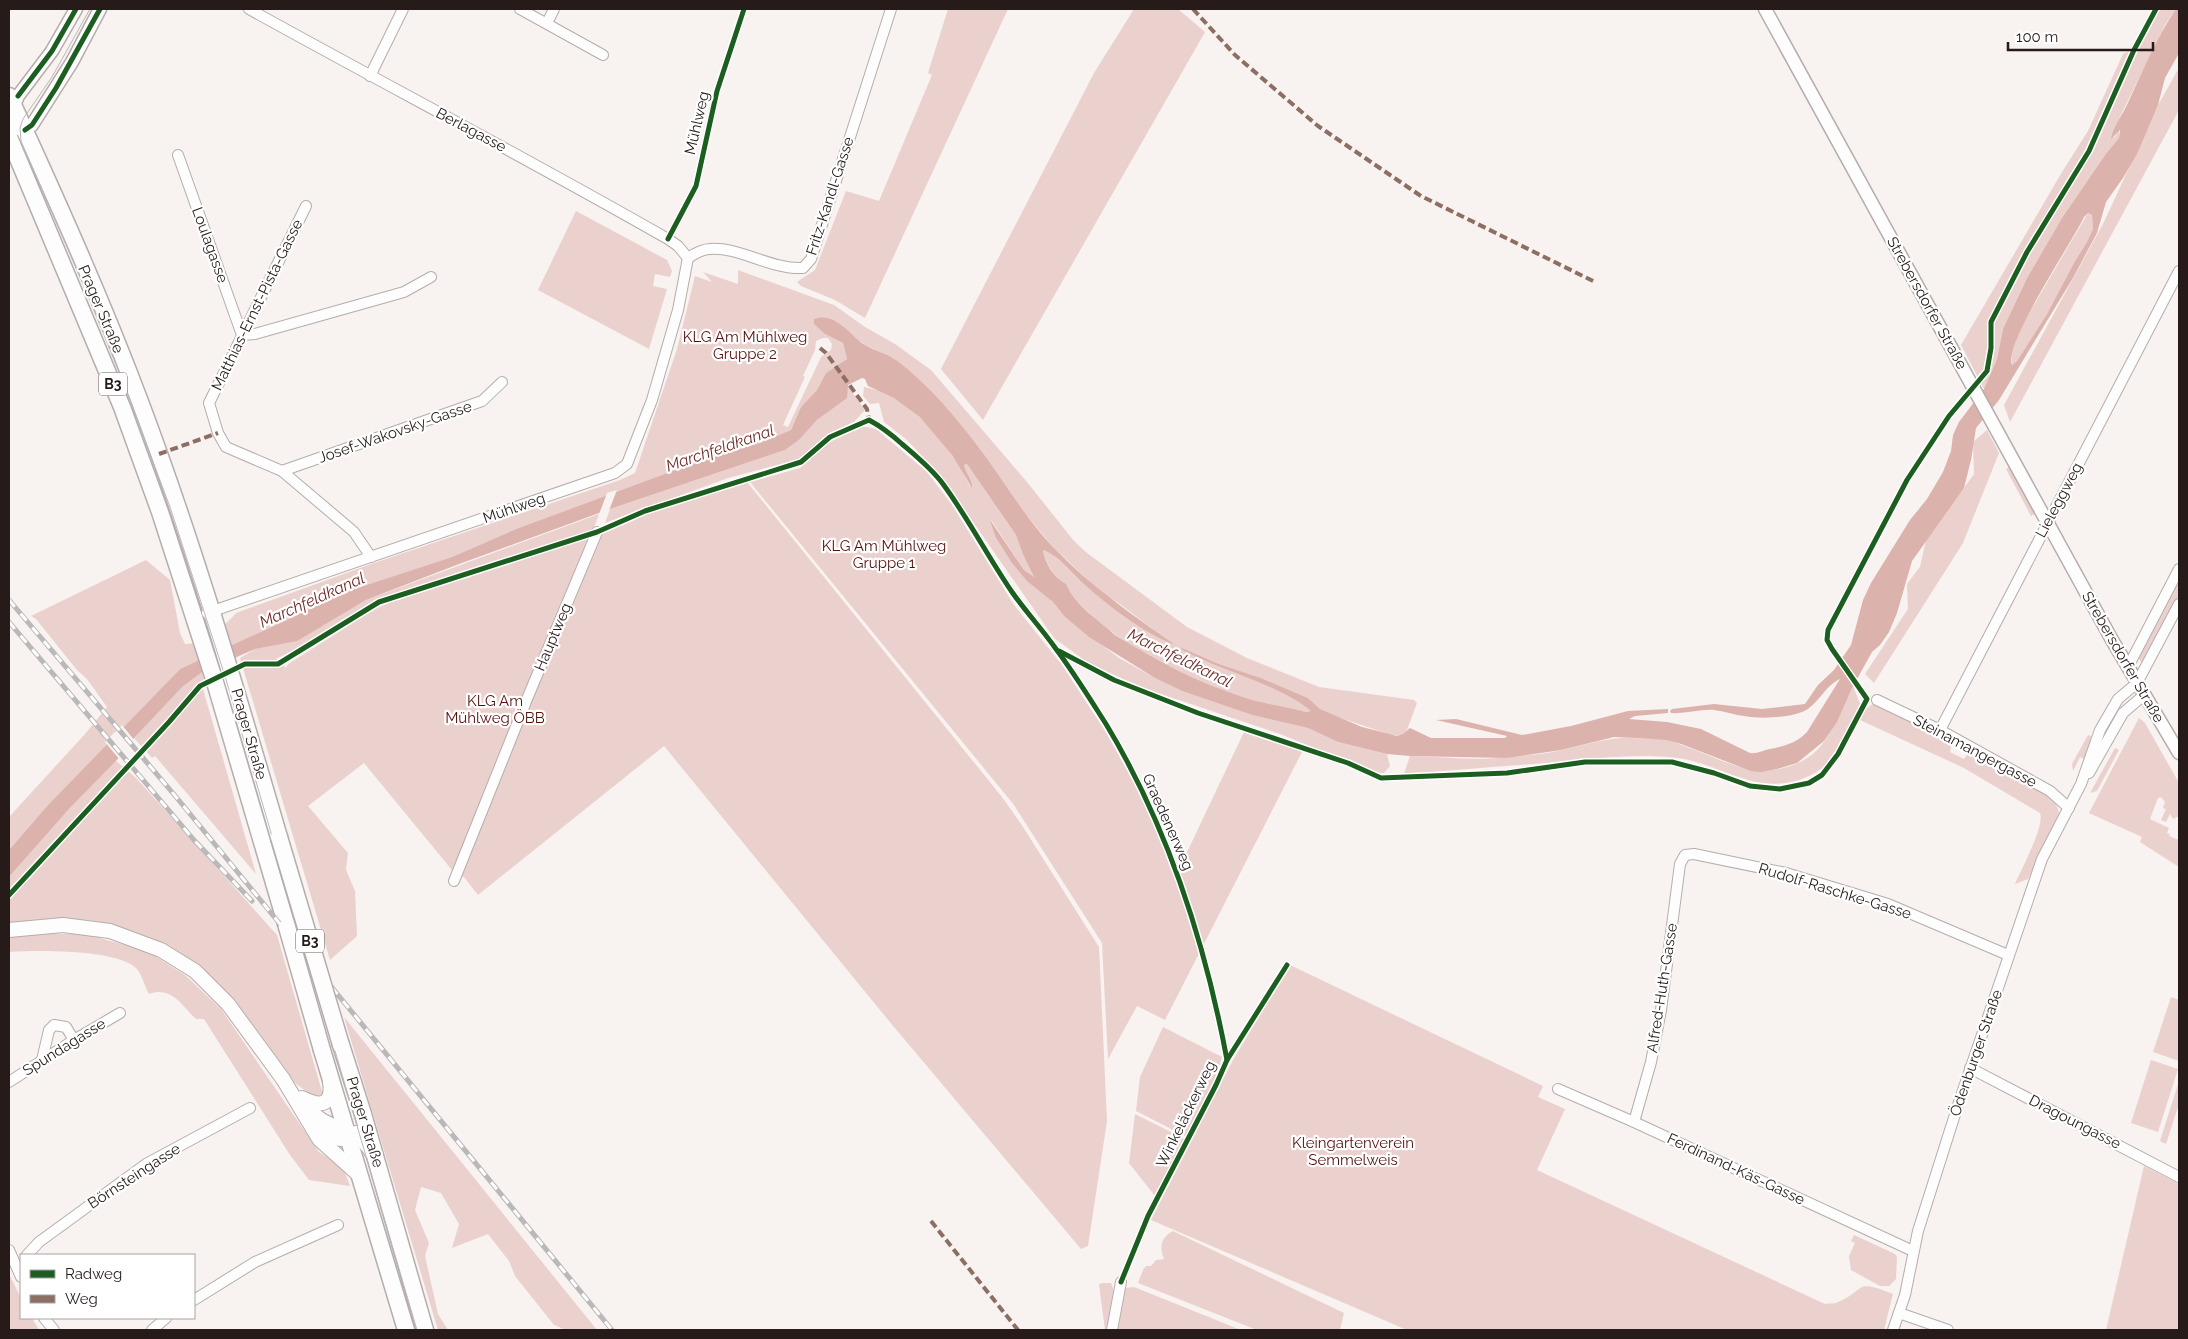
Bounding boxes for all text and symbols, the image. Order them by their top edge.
scale bar [2008,20,2153,52]
text: 100 m [2016,28,2058,46]
street label: Mühlweg [681,89,713,157]
street label: Berlagasse [433,104,509,156]
street label: Fritz-Kandl-Gasse [802,134,858,258]
street label: Loulagasse [188,205,232,286]
street label: Matthias-Ernst-Pista-Gasse [208,216,306,394]
street label: Strebersdorfer Straße [1883,234,1971,373]
street label: Prager Straße [74,262,128,356]
park label: KLG Am Mühlweg Gruppe 2 [683,328,807,363]
road number: B3 [99,372,127,396]
street label: Josef-Wakovsky-Gasse [316,397,474,467]
water label: Marchfeldkanal [663,421,777,475]
street label: Lieleggweg [2032,459,2086,541]
street label: Mühlweg [481,489,547,527]
park label: KLG Am Mühlweg Gruppe 1 [822,537,946,572]
water label: Marchfeldkanal [256,568,368,632]
street label: Strebersdorfer Straße [2078,588,2168,726]
street label: Hauptweg [531,600,575,674]
water label: Marchfeldkanal [1125,625,1235,691]
street label: Prager Straße [227,686,271,782]
park label: KLG Am Mühlweg ÖBB [445,692,545,727]
street label: Steinamangergasse [1910,711,2040,791]
street label: Graedenerweg [1139,771,1197,873]
street label: Rudolf-Raschke-Gasse [1756,859,1914,923]
street label: Alfred-Huth-Gasse [1643,922,1681,1054]
road number: B3 [296,929,324,952]
street label: Ödenburger Straße [1945,987,2006,1119]
street label: Spundagasse [19,1014,109,1080]
street label: Winkeläckerweg [1152,1058,1220,1170]
street label: Prager Straße [343,1074,387,1170]
street label: Dragoungasse [2026,1091,2124,1153]
street label: Ferdinand-Käs-Gasse [1664,1129,1808,1209]
park label: Kleingartenverein Semmelweis [1292,1134,1414,1169]
street label: Börnsteingasse [84,1139,184,1213]
legend [20,1254,195,1319]
text: Radweg [65,1265,122,1283]
text: Weg [65,1290,98,1308]

